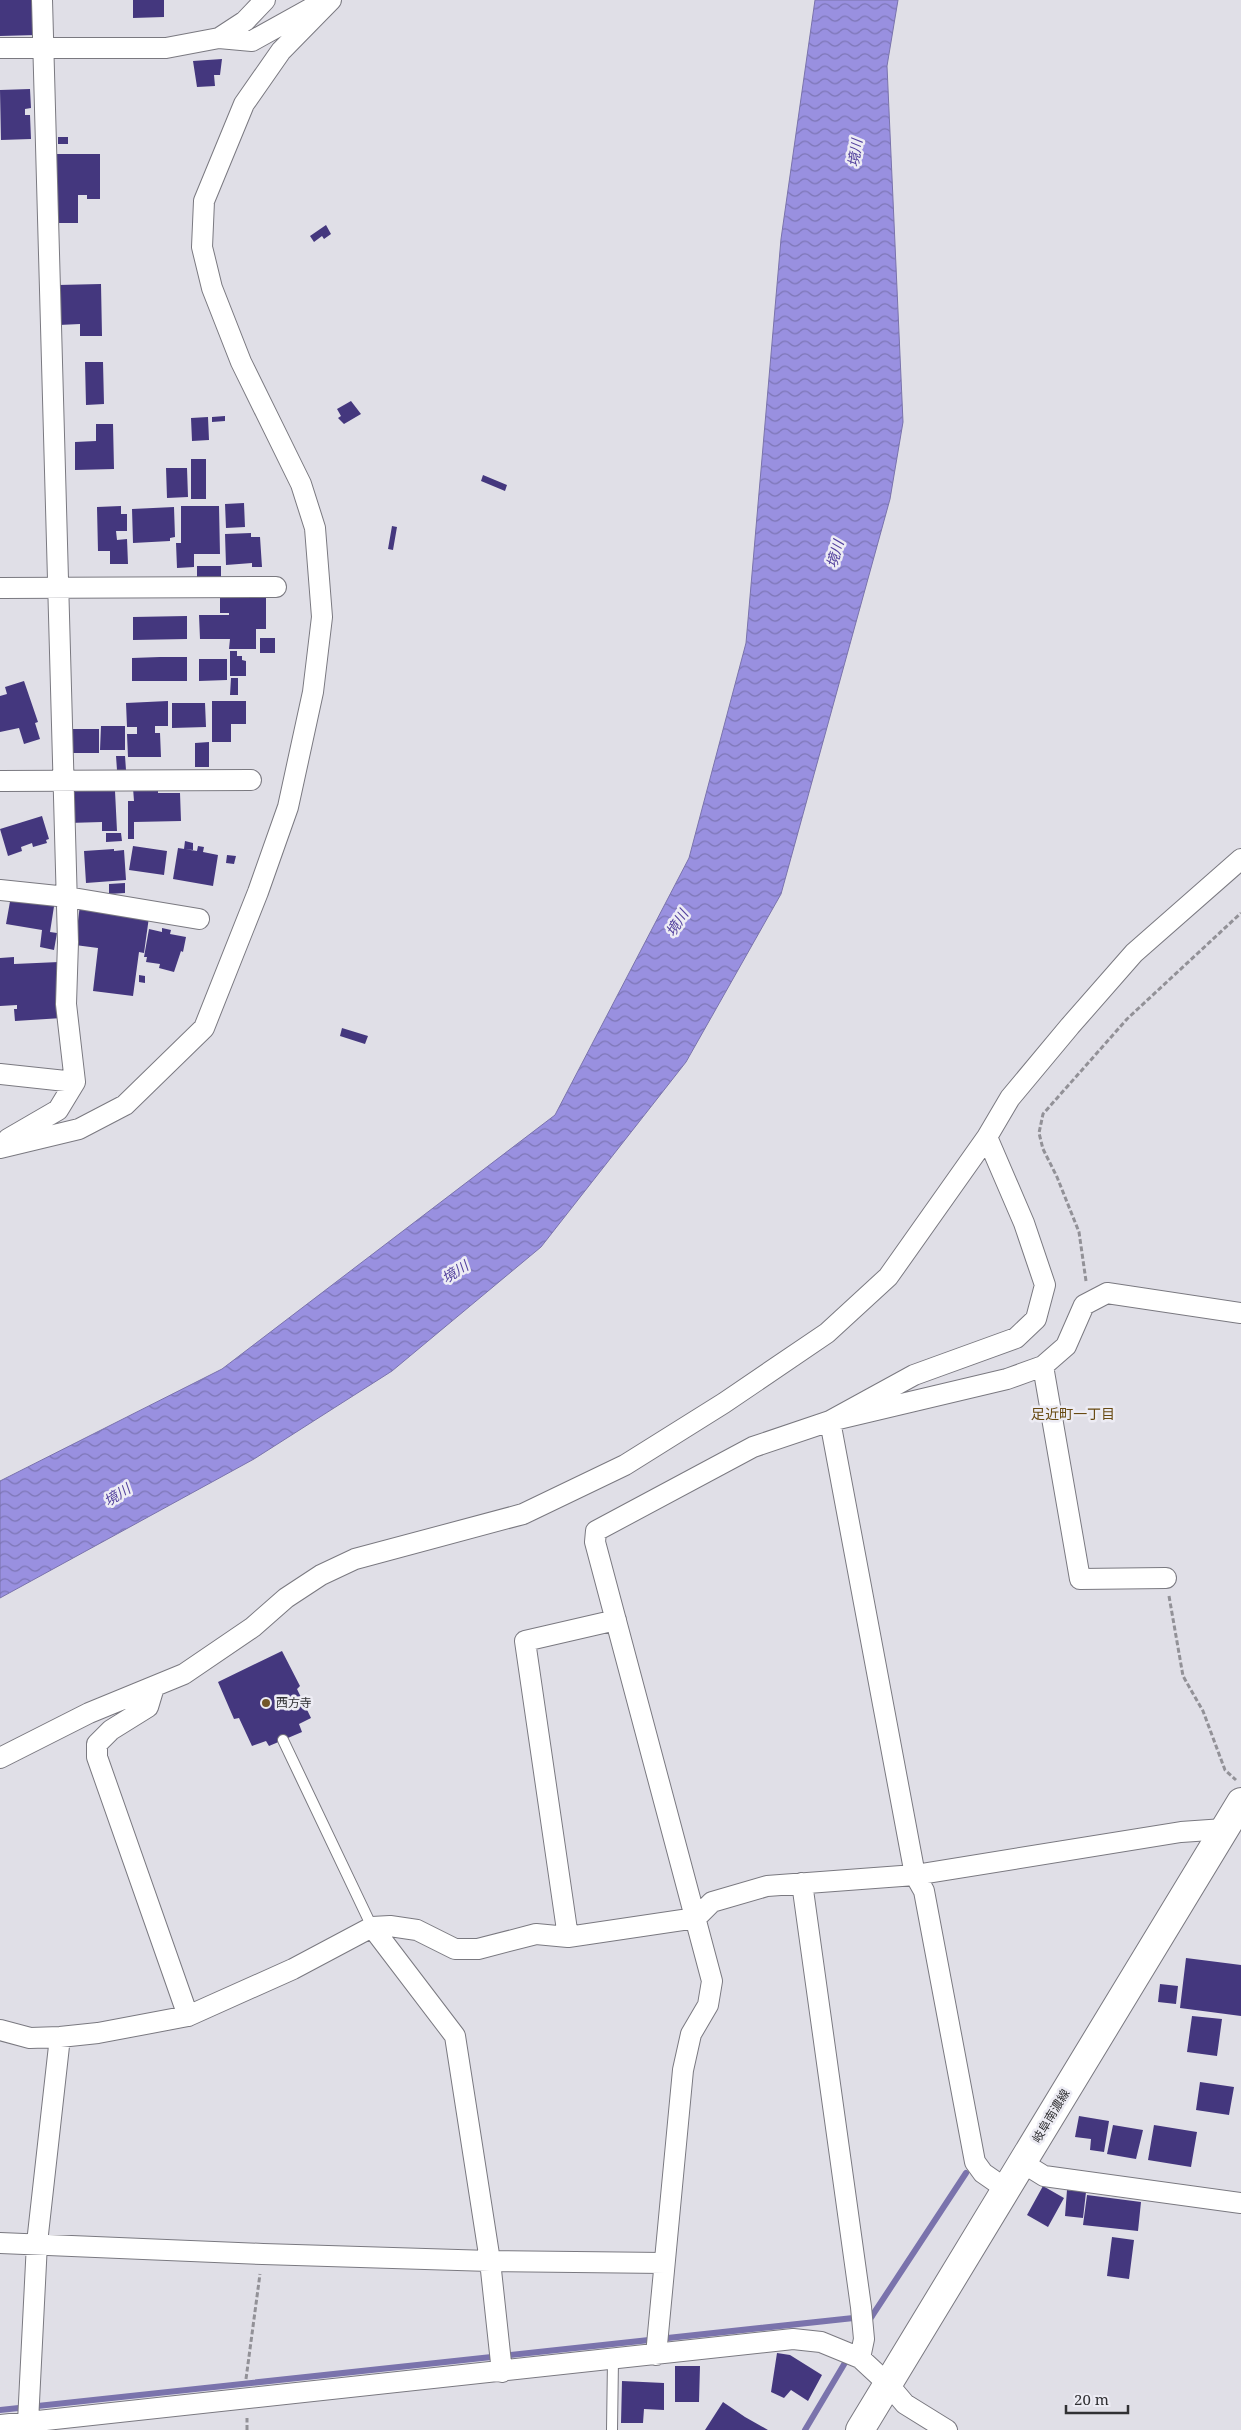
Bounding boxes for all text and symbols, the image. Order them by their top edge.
water label: 境川 [843,136,866,168]
water label: 境川 [822,536,848,570]
water label: 境川 [661,904,693,940]
water label: 境川 [438,1255,473,1287]
district label: 足近町一丁目 [1031,1404,1115,1423]
water label: 境川 [100,1478,135,1510]
place label: 西方寺 [276,1694,312,1711]
marker: 西方寺 [260,1697,272,1709]
street label: 岐阜南濃線 [1028,2086,1073,2146]
scale bar [1066,2382,1128,2414]
text: 20 m [1074,2389,1109,2409]

